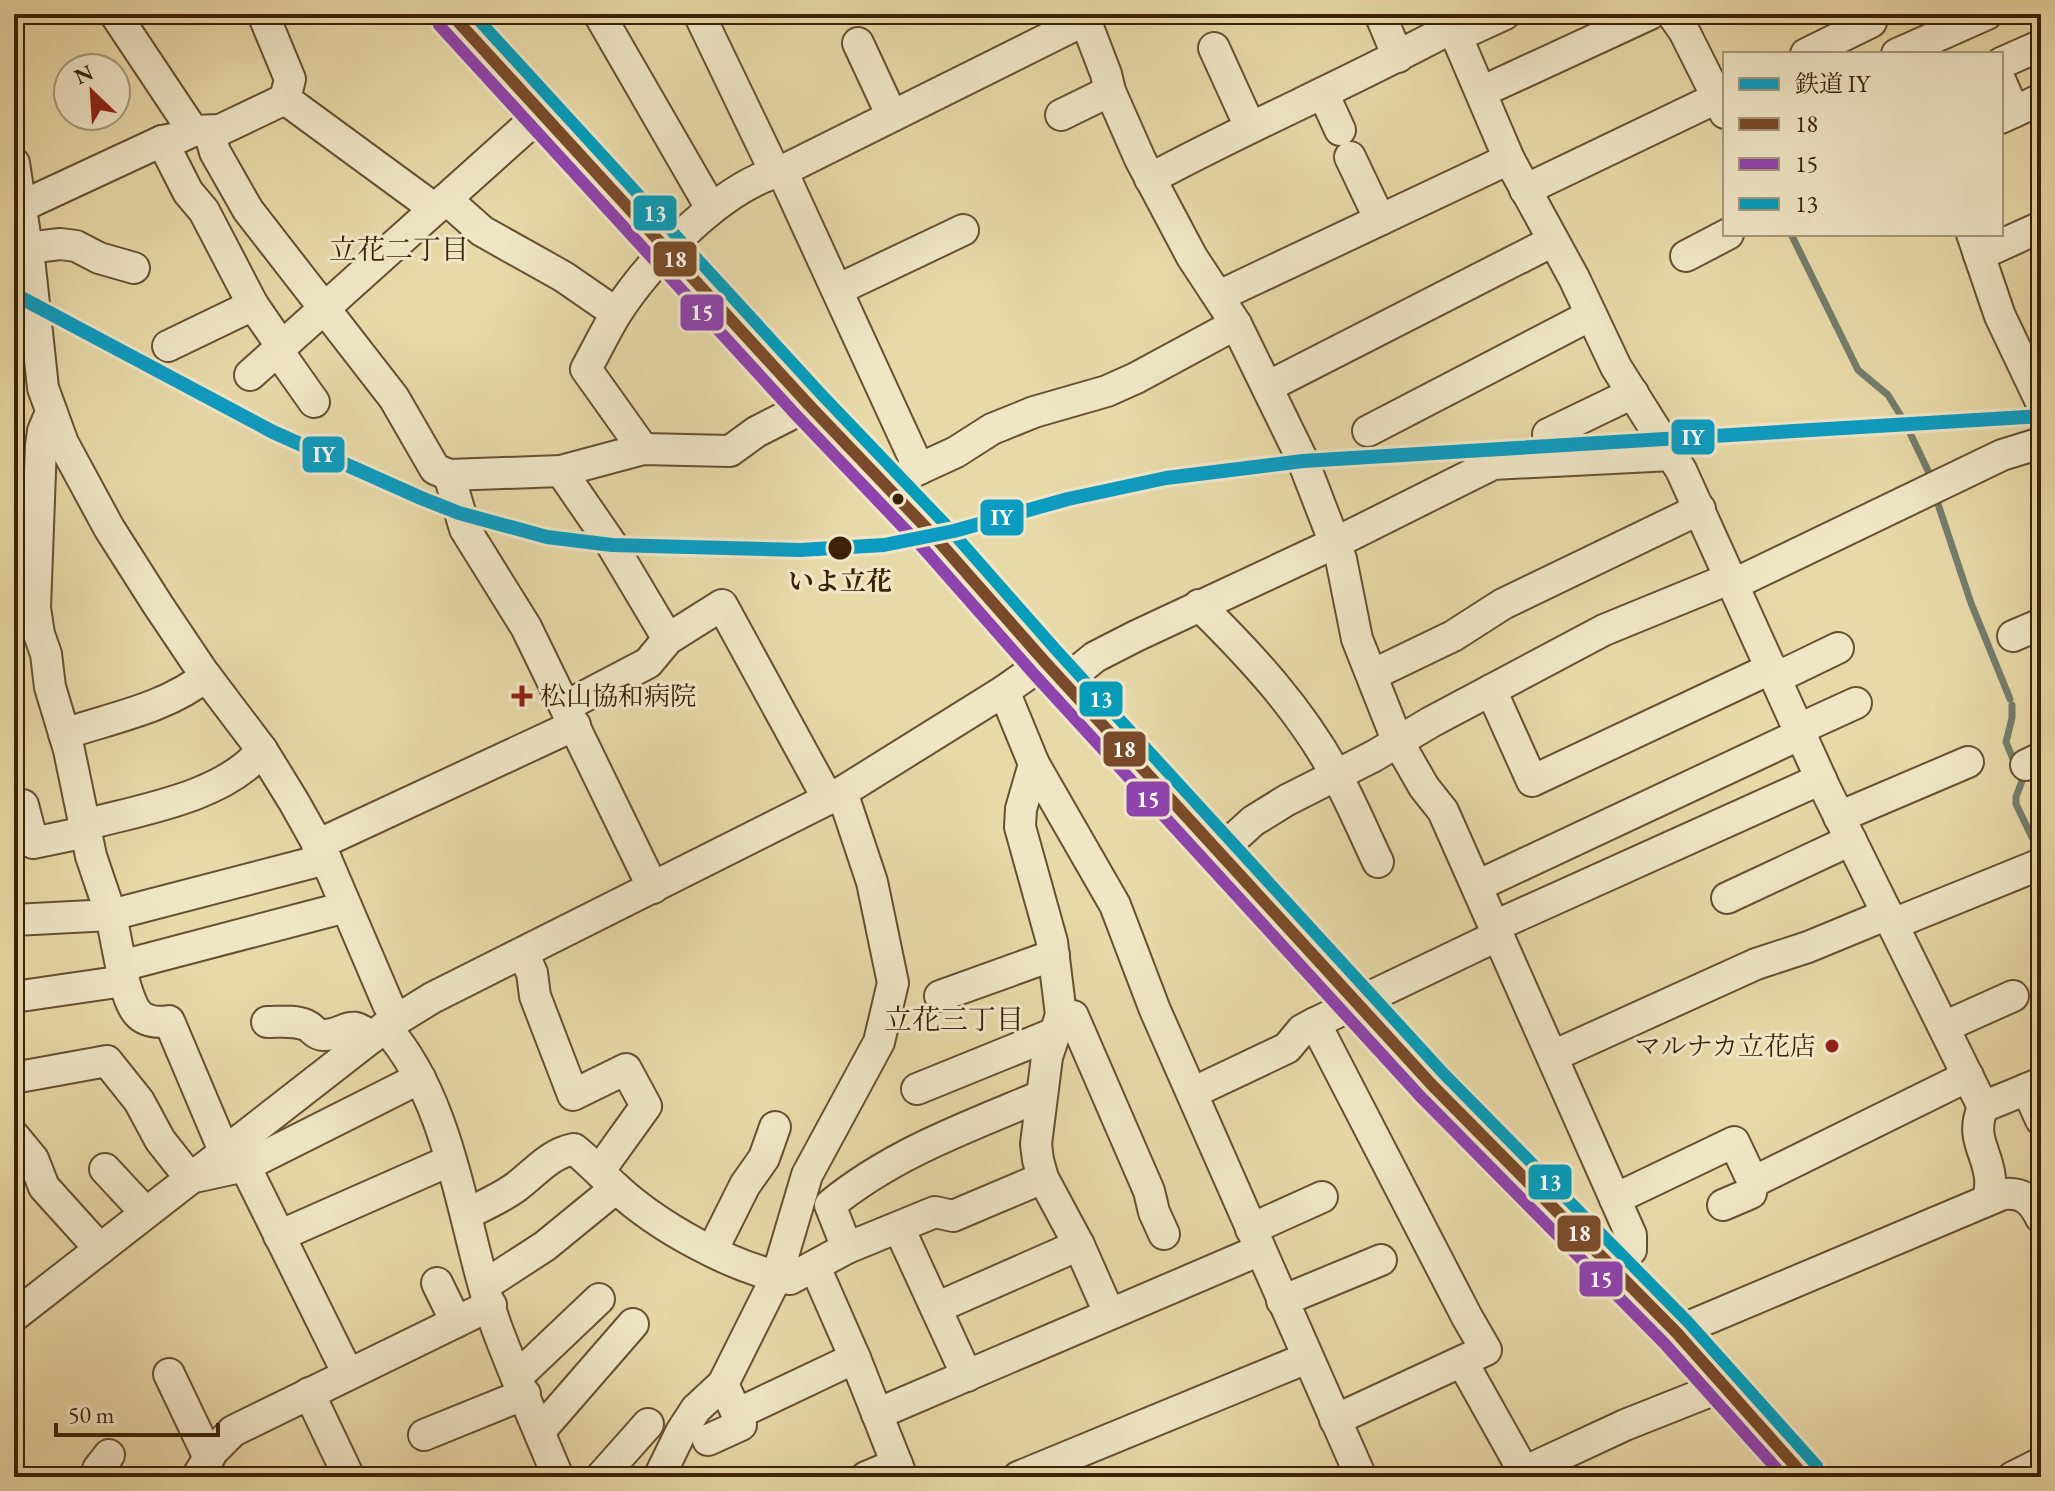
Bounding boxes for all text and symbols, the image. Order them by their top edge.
north arrow [52,52,132,132]
legend [1723,52,2003,236]
text: N [70,57,98,91]
text: 鉄道 IY [1795,68,1871,99]
text: 18 [1795,108,1818,139]
text: 15 [1795,148,1818,179]
text: 13 [1795,188,1818,219]
line badge: 13 [632,194,678,232]
text: 13 [643,199,667,228]
district label: 立花二丁目 [329,231,469,267]
line badge: 18 [652,240,698,278]
text: 18 [663,245,687,274]
line badge: 15 [679,293,725,332]
text: 15 [690,298,714,327]
line badge: IY [1670,418,1716,456]
text: IY [1682,423,1706,452]
line badge: IY [301,435,346,474]
text: IY [313,440,337,469]
unlabelled marker [890,491,906,507]
line badge: IY [979,498,1025,537]
text: IY [991,503,1015,532]
marker: いよ立花 [826,534,854,562]
place label: いよ立花 [788,564,892,598]
place label: 松山協和病院 [540,679,696,713]
line badge: 13 [1078,680,1124,718]
marker: 松山協和病院 [511,685,533,707]
text: 13 [1089,685,1113,714]
line badge: 18 [1102,730,1147,768]
text: 18 [1112,735,1136,764]
line badge: 15 [1125,780,1171,818]
text: 15 [1136,785,1160,814]
district label: 立花三丁目 [884,1001,1024,1037]
place label: マルナカ立花店 [1635,1029,1816,1063]
marker: マルナカ立花店 [1823,1037,1841,1055]
line badge: 13 [1527,1163,1573,1201]
text: 13 [1538,1168,1562,1197]
line badge: 18 [1556,1214,1602,1253]
text: 18 [1567,1219,1591,1248]
line badge: 15 [1578,1260,1624,1298]
text: 15 [1589,1265,1613,1294]
scale bar [56,1387,218,1437]
text: 50 m [68,1399,115,1430]

